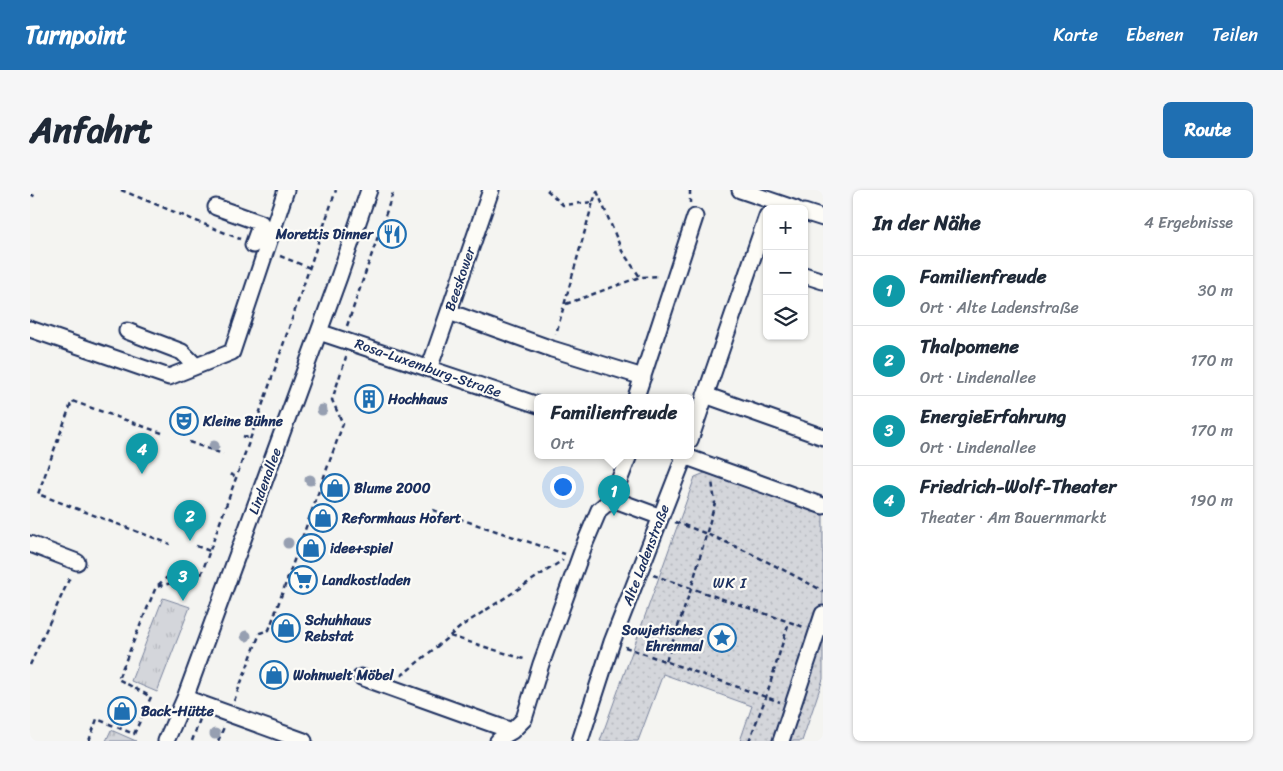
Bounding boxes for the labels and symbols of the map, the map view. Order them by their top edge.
restaurant icon: Morettis Dinner [377,219,407,249]
place label: Morettis Dinner [275,222,374,247]
street label: Beeskower [437,242,483,315]
street label: Rosa-Luxemburg-Straße [351,331,505,405]
building icon: Hochhaus [354,384,384,414]
place label: Hochhaus [387,387,448,412]
theatre icon: Kleine Bühne [169,406,199,436]
place label: Kleine Bühne [202,409,284,434]
pin: 4 [126,433,158,474]
street label: Lindenallee [241,444,289,518]
shop icon: Blume 2000 [320,473,350,503]
your location [550,474,576,500]
pin: 1 [598,475,630,516]
place label: Blume 2000 [354,476,431,501]
pin: 2 [174,500,206,541]
street label: Alte Ladenstraße [615,501,677,610]
shop icon: Reformhaus Hofert [308,503,338,533]
place label: Reformhaus Hofert [341,506,462,531]
shop icon: idee+spiel [296,533,326,563]
place label: idee+spiel [330,536,394,561]
pin: 3 [167,560,199,601]
supermarket icon: Landkostladen [288,565,318,595]
place label: Landkostladen [322,568,411,593]
district label: WK I [713,570,747,596]
place label: Schuhhaus Rebstat [304,608,372,649]
shop icon: Schuhhaus Rebstat [271,613,301,643]
place label: Sowjetisches Ehrenmal [621,618,704,659]
place icon: Sowjetisches Ehrenmal [707,623,737,653]
shop icon: Wohnwelt Möbel [259,660,289,690]
place label: Wohnwelt Möbel [293,663,395,688]
shop icon: Back-Hütte [107,696,137,726]
place label: Back-Hütte [141,699,215,724]

